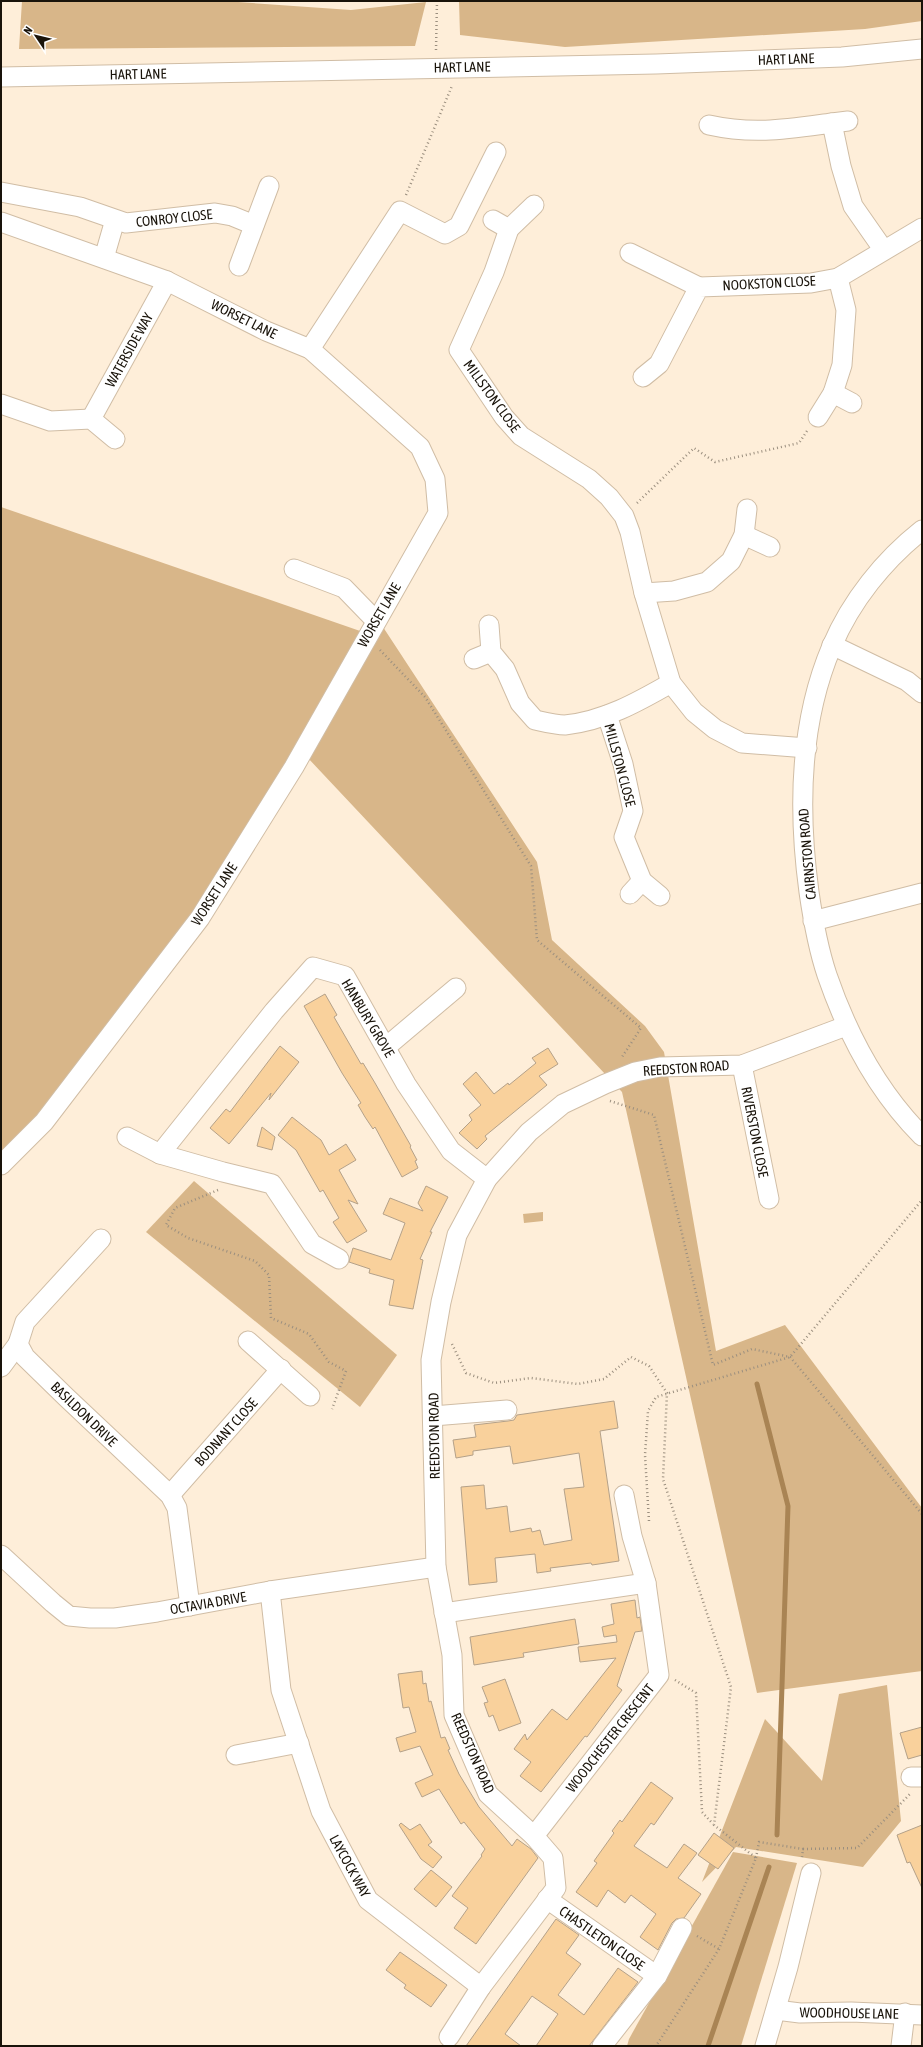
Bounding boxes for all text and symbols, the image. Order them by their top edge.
north arrow [16,16,56,56]
text: N [21,24,35,36]
street label: HART LANE [757,50,815,68]
street label: HART LANE [434,59,490,75]
street label: HART LANE [110,66,166,82]
street label: CONROY CLOSE [135,206,213,230]
street label: NOOKSTON CLOSE [722,273,816,293]
street label: WORSET LANE [208,296,280,342]
street label: WATERSIDE WAY [102,309,156,390]
street label: MILLSTON CLOSE [460,357,524,435]
street label: WORSET LANE [354,580,404,650]
street label: MILLSTON CLOSE [601,722,639,808]
street label: CAIRNSTON ROAD [795,807,819,900]
street label: WORSET LANE [188,860,240,928]
street label: HANBURY GROVE [338,976,398,1060]
street label: REEDSTON ROAD [642,1057,730,1079]
street label: RIVERSTON CLOSE [738,1085,772,1179]
street label: BASILDON DRIVE [48,1378,120,1450]
street label: REEDSTON ROAD [425,1392,443,1479]
street label: BODNANT CLOSE [191,1395,261,1469]
street label: OCTAVIA DRIVE [169,1588,247,1618]
street label: WOODCHESTER CRESCENT [563,1681,657,1795]
street label: REEDSTON ROAD [448,1710,498,1796]
street label: LAYCOCK WAY [326,1832,374,1901]
street label: CHASTLETON CLOSE [556,1903,648,1973]
street label: WOODHOUSE LANE [799,2004,899,2022]

